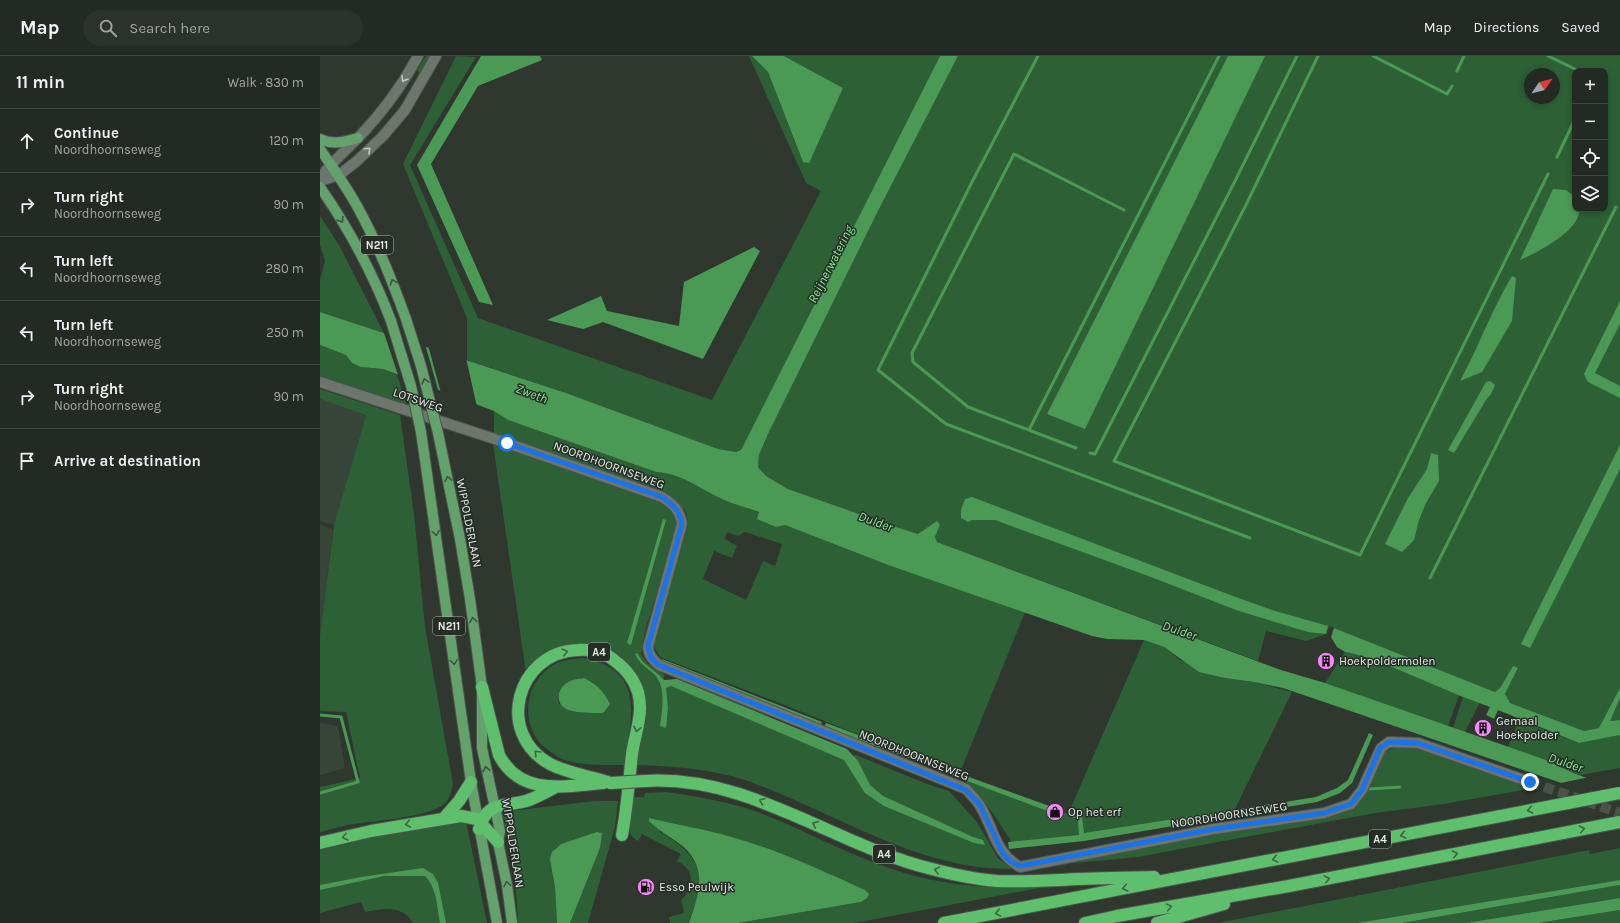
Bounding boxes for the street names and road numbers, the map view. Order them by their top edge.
road number: N211 [361,236,393,254]
street label: LOTSWEG [391,385,445,415]
street label: NOORDHOORNSEWEG [552,438,666,492]
street label: WIPPOLDERLAAN [454,477,484,569]
road number: N211 [433,617,465,635]
road number: A4 [588,643,610,661]
street label: NOORDHOORNSEWEG [857,727,971,783]
street label: WIPPOLDERLAAN [499,797,527,889]
street label: NOORDHOORNSEWEG [1170,799,1288,831]
road number: A4 [1369,830,1391,848]
road number: A4 [873,845,895,863]

